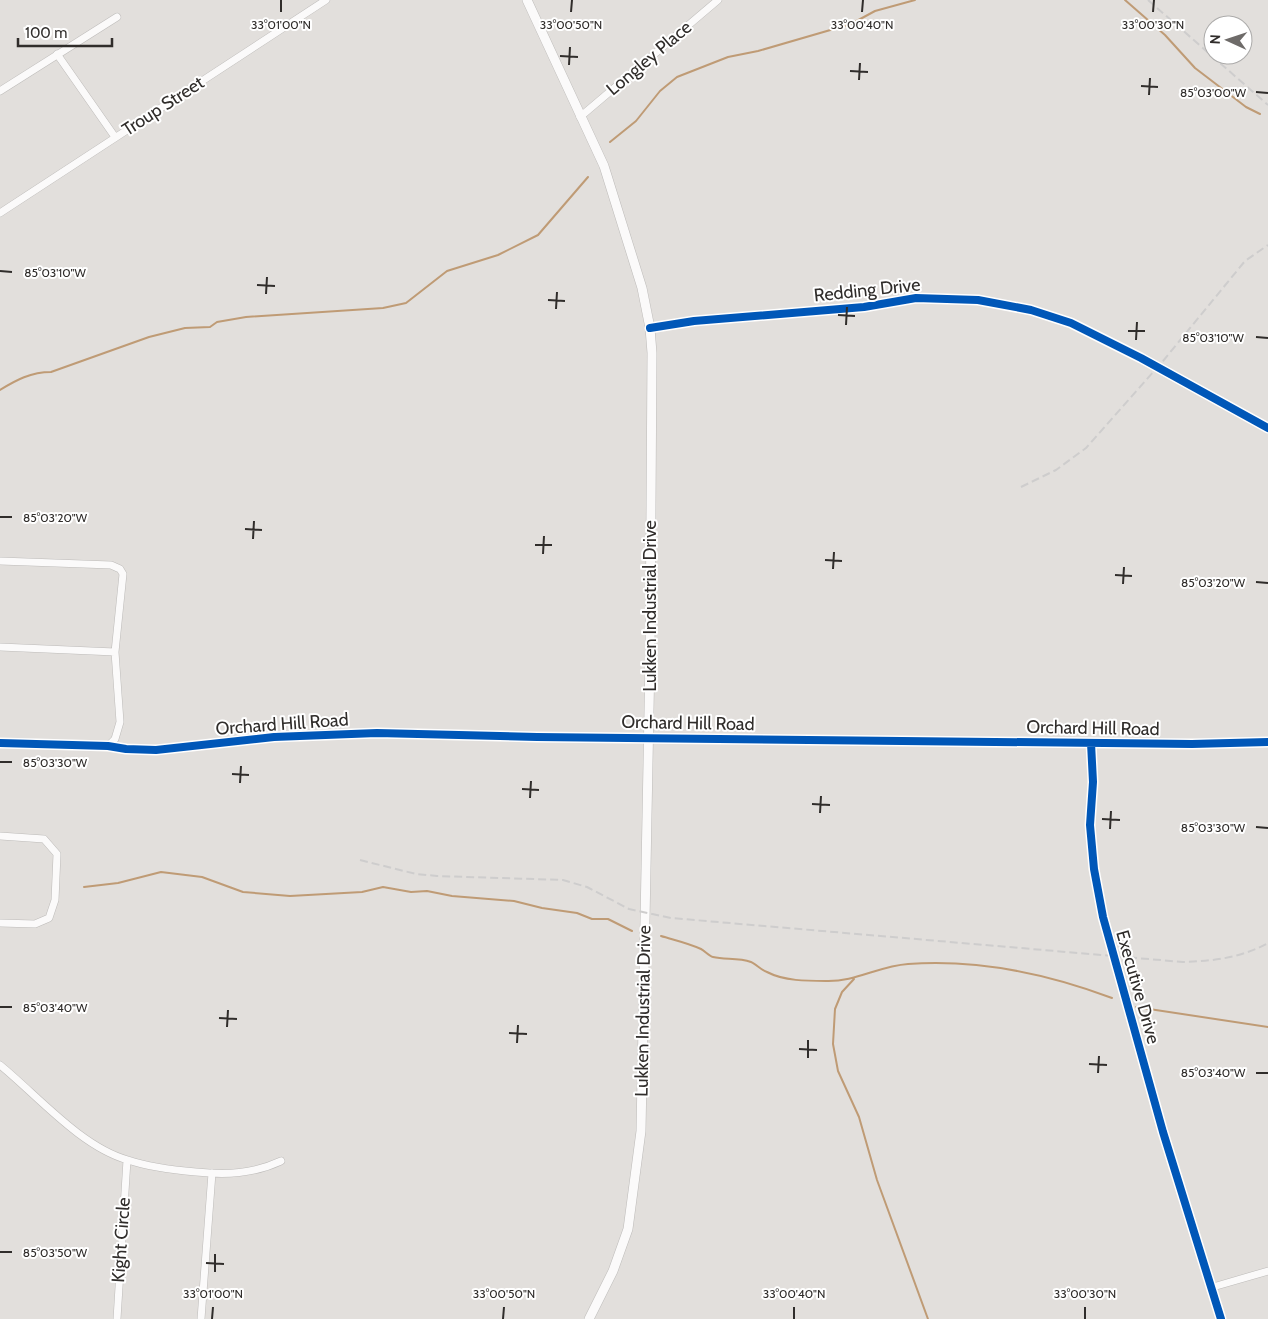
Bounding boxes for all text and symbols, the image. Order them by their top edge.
scale bar [18,15,111,47]
north arrow [1203,15,1253,65]
street label: Longley Place [602,16,696,100]
text: 33°01'00"N [251,17,311,32]
text: 33°00'50"N [540,17,602,32]
text: 33°00'40"N [831,17,893,32]
text: 33°00'30"N [1122,17,1184,32]
text: 100 m [25,24,67,42]
text: N [1206,34,1224,45]
street label: Troup Street [118,71,208,141]
text: 85°03'00"W [1180,85,1247,100]
text: 85°03'10"W [24,265,86,280]
street label: Redding Drive [813,273,921,307]
text: 85°03'10"W [1182,330,1244,345]
text: 85°03'20"W [23,510,88,525]
street label: Lukken Industrial Drive [639,520,661,692]
text: 85°03'20"W [1181,575,1246,590]
street label: Orchard Hill Road [215,708,349,740]
street label: Orchard Hill Road [621,711,755,735]
street label: Orchard Hill Road [1026,716,1160,740]
text: 85°03'30"W [23,755,88,770]
text: 85°03'30"W [1181,820,1246,835]
street label: Lukken Industrial Drive [631,925,655,1097]
street label: Executive Drive [1111,928,1165,1046]
text: 85°03'40"W [23,1000,88,1015]
text: 85°03'40"W [1181,1065,1246,1080]
street label: Kight Circle [107,1197,135,1283]
text: 85°03'50"W [23,1245,88,1260]
text: 33°01'00"N [183,1286,243,1301]
text: 33°00'50"N [473,1286,535,1301]
text: 33°00'40"N [763,1286,825,1301]
text: 33°00'30"N [1054,1286,1116,1301]

